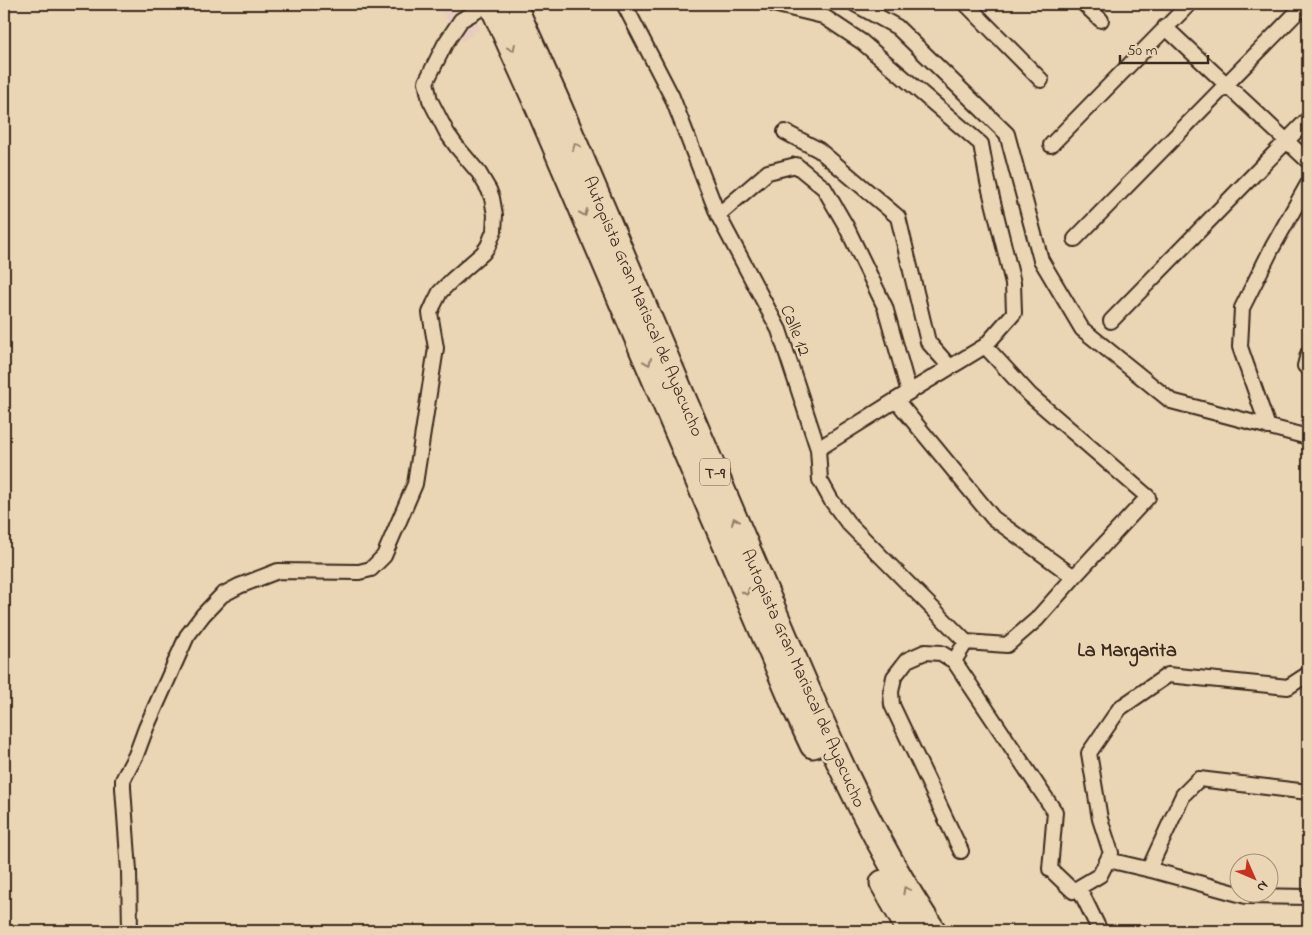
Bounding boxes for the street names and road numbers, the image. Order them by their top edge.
street label: Autopista Gran Mariscal de Ayacucho [575,173,709,441]
street label: Calle 12 [772,301,816,360]
road number: T-9 [700,458,730,486]
street label: Autopista Gran Mariscal de Ayacucho [733,545,871,812]

